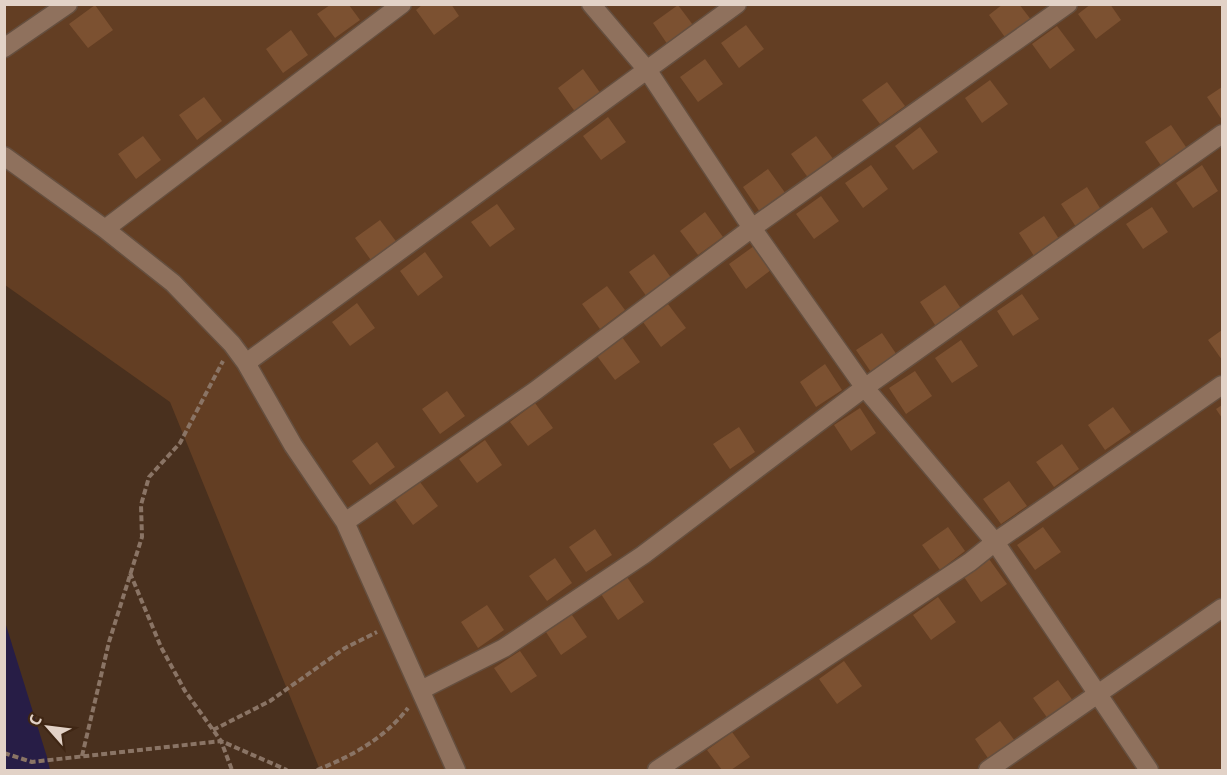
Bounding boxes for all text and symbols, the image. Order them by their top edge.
north arrow [18,697,78,757]
text: С [24,711,46,729]

